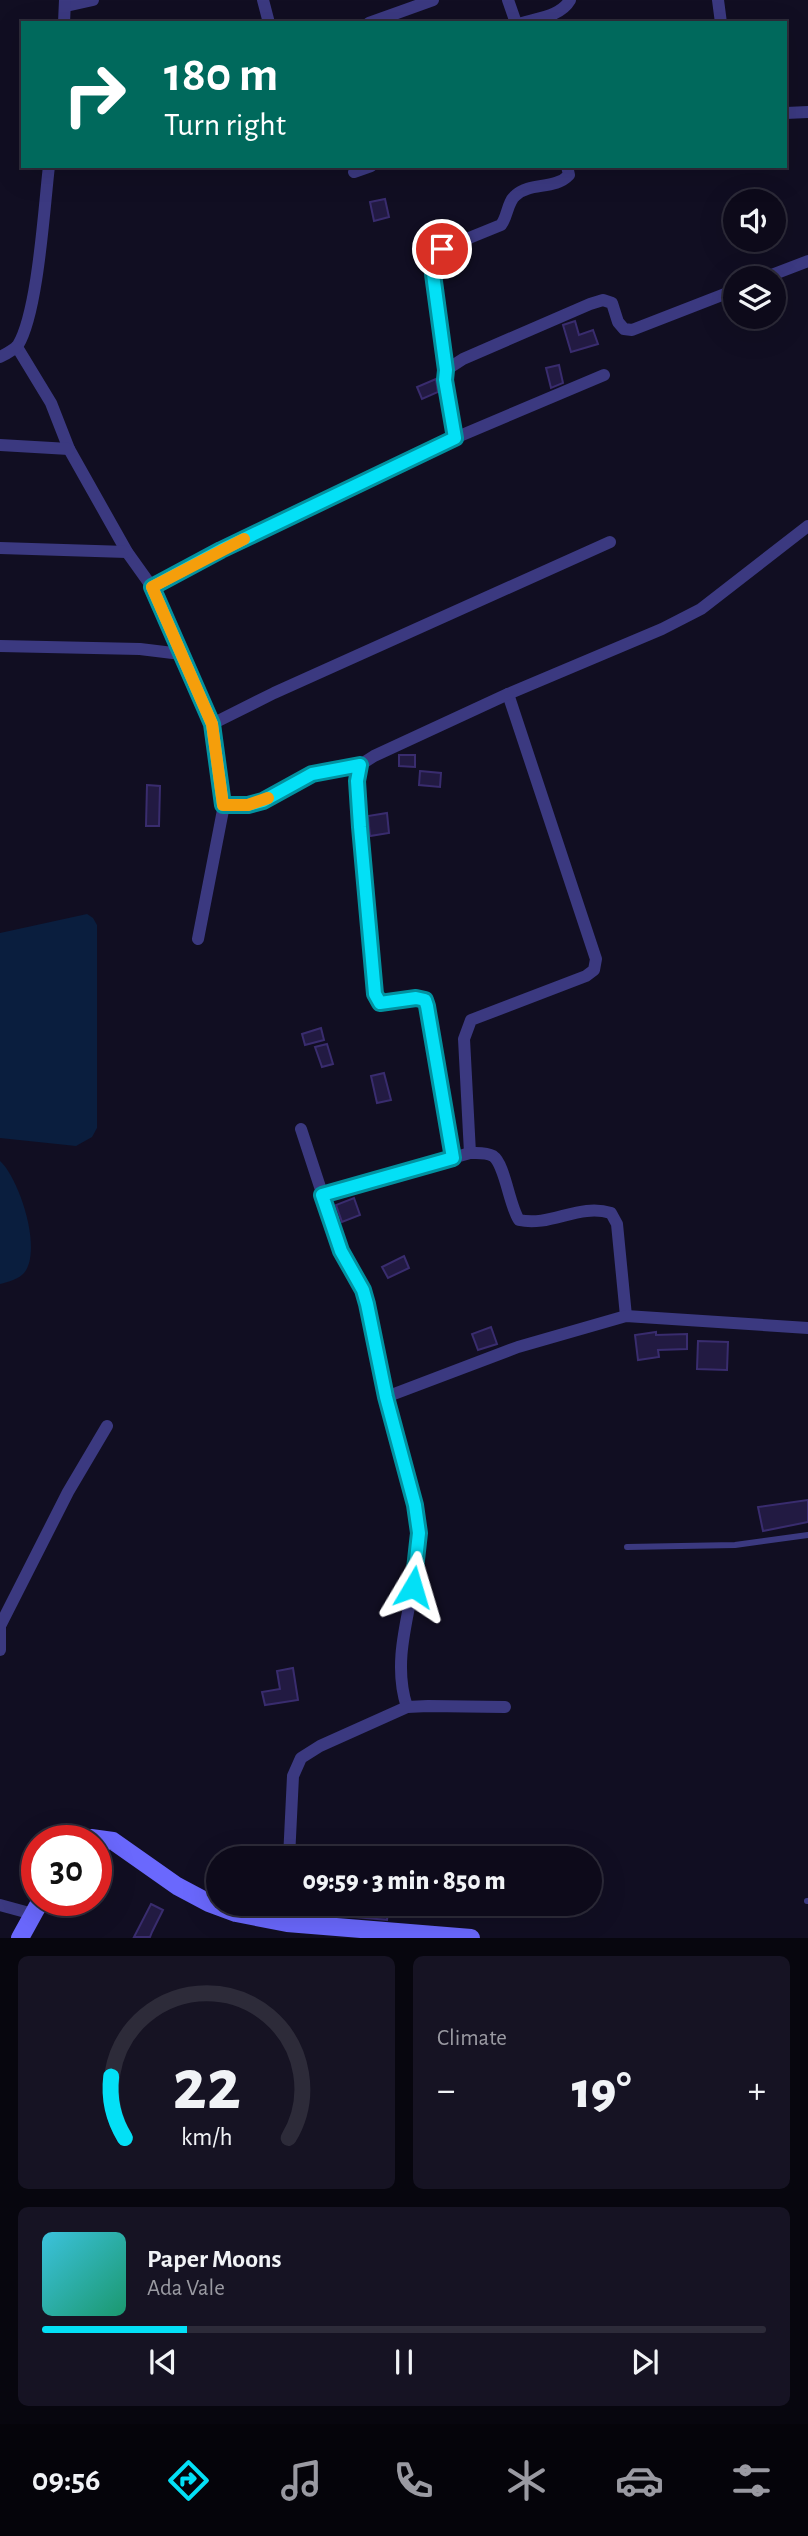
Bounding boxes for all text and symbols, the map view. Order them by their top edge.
icon: right [49,49,140,140]
text: 180 m [164,51,278,100]
text: Turn right [164,109,286,141]
map controls [723,189,786,329]
button: sound [723,189,786,252]
pin [412,219,472,279]
icon: arrive [423,230,461,268]
button: layers [723,266,786,329]
position arrow [376,1550,450,1624]
speed limit sign: 30 [21,1825,112,1916]
text: 09:59 · 3 min · 850 m [302,1868,506,1894]
text: Climate [437,2027,507,2050]
text: 22 [172,2051,241,2124]
text: 19° [572,2065,631,2117]
text: − [437,2072,455,2110]
text: + [748,2072,766,2110]
text: km/h [181,2125,232,2150]
text: Paper Moons [147,2246,282,2272]
text: Ada Vale [147,2277,225,2300]
icon: previous [144,2343,182,2381]
icon: pause [385,2343,423,2381]
icon: next [626,2343,664,2381]
icon: directions [164,2456,213,2505]
icon: music [277,2456,326,2505]
icon: phone [389,2456,438,2505]
icon: climate [502,2456,551,2505]
icon: car [615,2456,664,2505]
icon: filters [727,2456,776,2505]
text: 09:56 [32,2464,101,2496]

